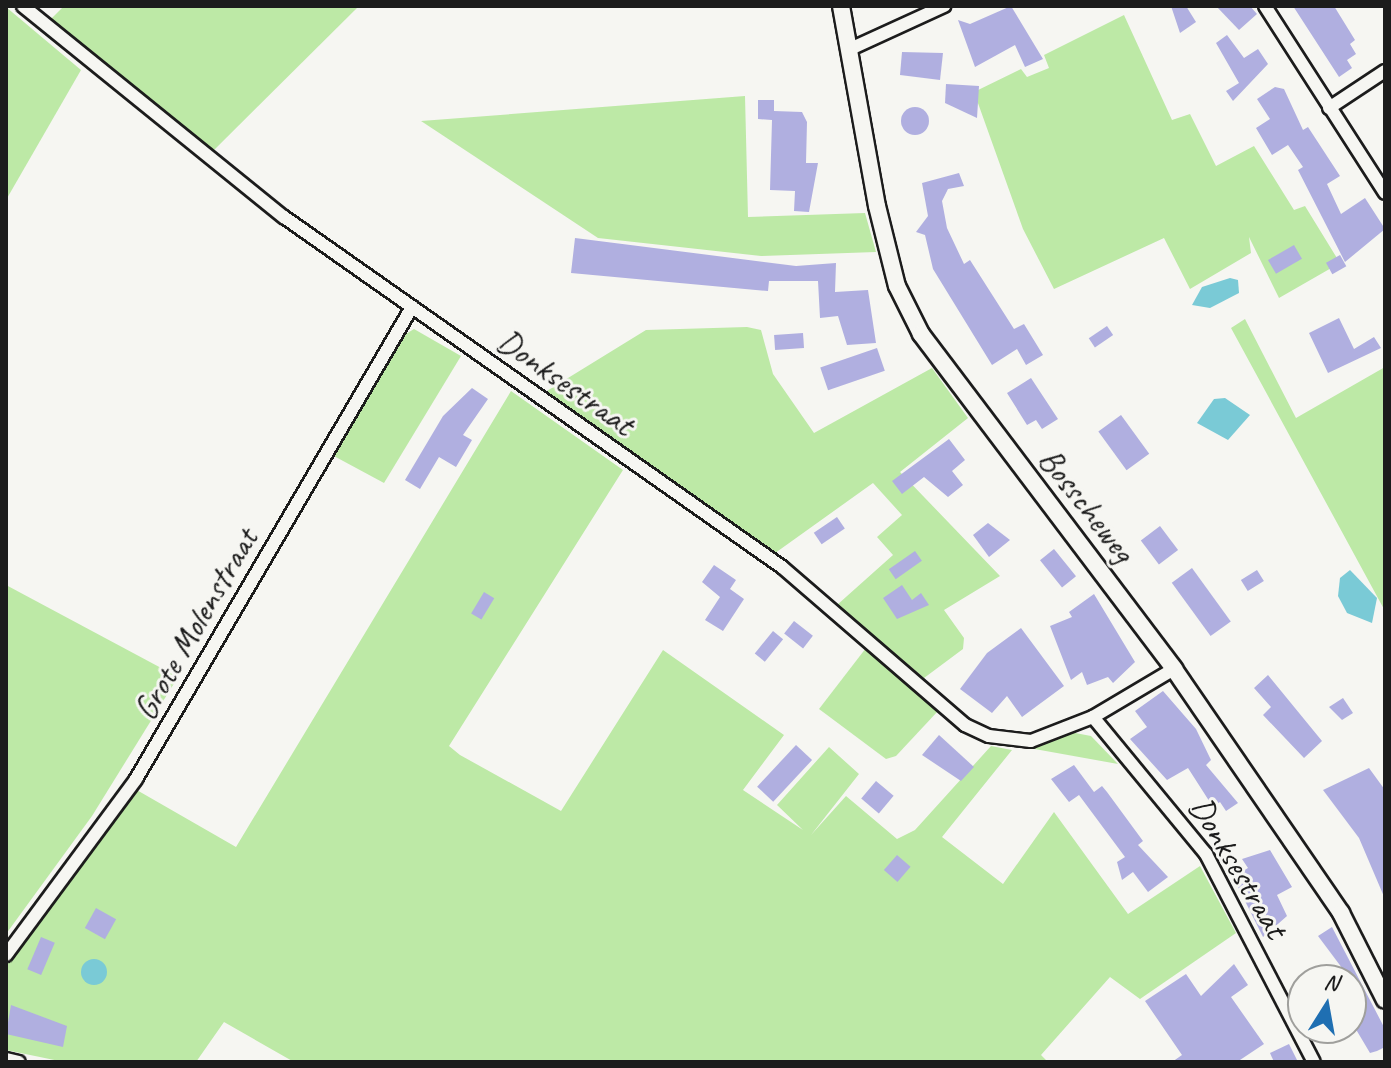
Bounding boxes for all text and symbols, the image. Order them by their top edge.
street label: Donksestraat [490,320,642,444]
street label: Bosscheweg [1030,440,1144,570]
street label: Grote Molenstraat [124,521,266,727]
street label: Donksestraat [1181,789,1297,945]
north arrow [1287,964,1367,1044]
text: N [1322,967,1341,997]

